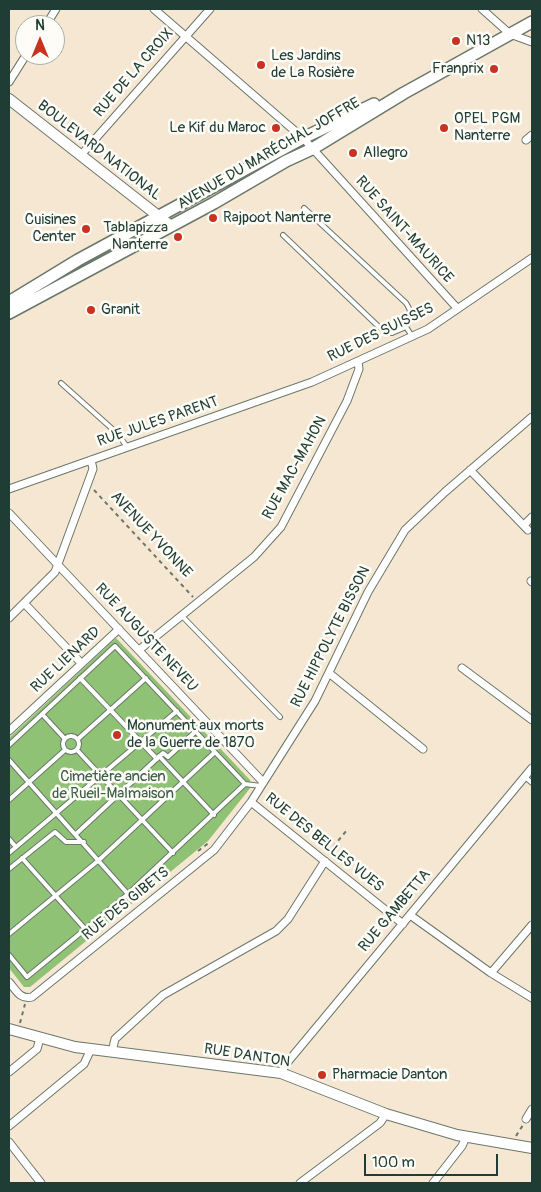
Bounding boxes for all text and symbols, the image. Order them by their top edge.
north arrow [15,15,65,65]
text: N [35,17,45,34]
street label: RUE DE LA CROIX [91,25,177,121]
place label: N13 [466,32,490,50]
marker: N13 [450,35,462,47]
place label: Les Jardins de La Rosière [271,47,354,82]
marker: Les Jardins de La Rosière [255,59,267,71]
place label: Franprix [432,60,484,78]
marker: Franprix [488,63,500,75]
street label: AVENUE DU MARÉCHAL JOFFRE [175,94,363,214]
street label: BOULEVARD NATIONAL [33,97,165,205]
place label: OPEL PGM Nanterre [454,110,520,145]
place label: Le Kif du Maroc [169,119,266,137]
marker: Le Kif du Maroc [270,122,282,134]
marker: OPEL PGM Nanterre [438,122,450,134]
place label: Allegro [363,144,408,162]
marker: Allegro [347,147,359,159]
street label: RUE SAINT-MAURICE [351,173,457,287]
place label: Rajpoot Nanterre [223,209,331,227]
place label: Cuisines Center [25,211,76,246]
marker: Rajpoot Nanterre [207,212,219,224]
place label: Tablapizza Nanterre [103,219,168,254]
marker: Cuisines Center [80,223,92,235]
marker: Tablapizza Nanterre [172,231,184,243]
street label: RUE DES SUISSES [325,300,437,366]
place label: Granit [101,301,140,319]
marker: Granit [85,304,97,316]
street label: RUE JULES PARENT [95,393,221,451]
street label: RUE MAC-MAHON [259,413,331,523]
street label: AVENUE YVONNE [106,488,196,582]
street label: RUE HIPPOLYTE BISSON [288,563,374,711]
street label: RUE AUGUSTE NEVEU [91,580,201,696]
street label: RUE LIENARD [28,623,104,697]
place label: Monument aux morts de la Guerre de 1870 [127,717,264,752]
marker: Monument aux morts de la Guerre de 1870 [111,729,123,741]
park label: Cimetière ancien de Rueil-Malmaison [52,768,174,803]
street label: RUE DES BELLES VUES [261,790,387,896]
street label: RUE DES GIBETS [79,864,173,944]
street label: RUE GAMBETTA [355,866,435,956]
street label: RUE DANTON [203,1040,291,1072]
place label: Pharmacie Danton [332,1066,448,1084]
marker: Pharmacie Danton [316,1069,328,1081]
scale bar [366,1144,500,1176]
text: 100 m [372,1153,415,1172]

